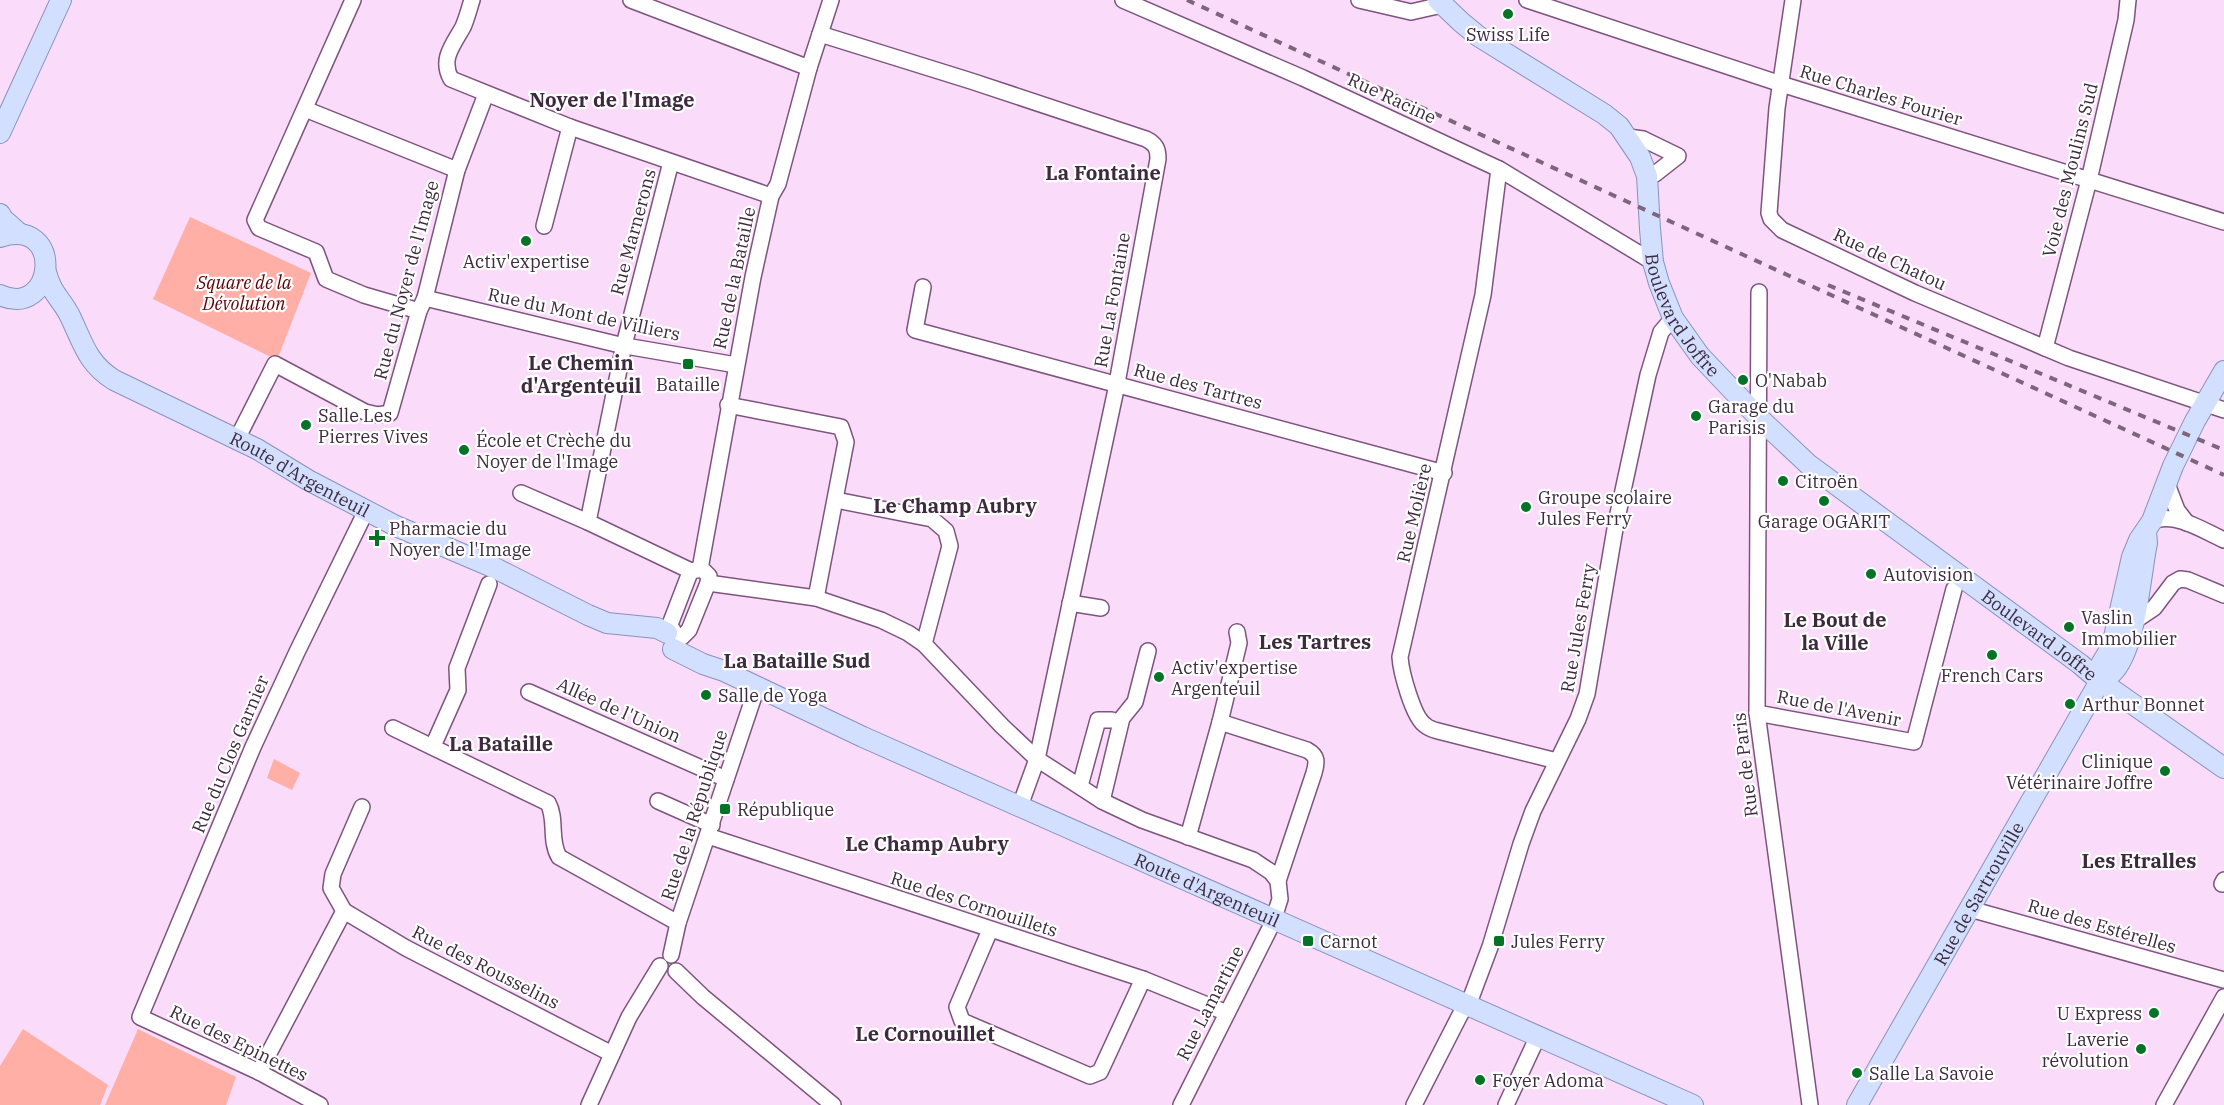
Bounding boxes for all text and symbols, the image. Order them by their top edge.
marker: Swiss Life [1501,7,1515,21]
place label: Swiss Life [1466,23,1550,46]
street label: Rue Charles Fourier [1797,59,1965,131]
street label: Rue Racine [1344,67,1440,129]
street label: Voie des Moulins Sud [2037,80,2103,260]
district label: Noyer de l'Image [530,86,695,113]
district label: La Fontaine [1045,159,1161,186]
street label: Rue Marnerons [605,166,661,298]
street label: Rue du Noyer de l'Image [368,178,444,382]
street label: Rue de la Bataille [708,205,760,351]
street label: Rue de Chatou [1830,223,1950,295]
street label: Rue La Fontaine [1089,231,1135,369]
marker: Activ'expertise [519,234,533,248]
place label: Activ'expertise [463,250,589,273]
street label: Boulevard Joffre [1641,252,1725,381]
park label: Square de la Dévolution [195,271,292,315]
street label: Rue du Mont de Villiers [486,282,682,346]
district label: Le Chemin d'Argenteuil [521,349,641,399]
marker: Bataille [681,357,695,371]
street label: Rue des Tartres [1131,358,1265,414]
place label: O'Nabab [1755,369,1827,392]
place label: Bataille [656,373,720,396]
marker: O'Nabab [1736,373,1750,387]
place label: Garage du Parisis [1708,395,1794,439]
place label: Salle Les Pierres Vives [318,404,428,448]
marker: Garage du Parisis [1689,409,1703,423]
marker: Salle Les Pierres Vives [299,418,313,432]
street label: Route d'Argenteuil [226,426,374,522]
place label: École et Crèche du Noyer de l'Image [476,429,631,473]
marker: École et Crèche du Noyer de l'Image [457,443,471,457]
street label: Rue Molière [1391,461,1437,565]
place label: Citroën [1795,470,1858,493]
marker: Citroën [1776,474,1790,488]
place label: Groupe scolaire Jules Ferry [1538,486,1672,530]
district label: Le Champ Aubry [873,492,1037,519]
marker: Garage OGARIT [1817,494,1831,508]
marker: Groupe scolaire Jules Ferry [1519,500,1533,514]
place label: Garage OGARIT [1758,510,1891,533]
place label: Pharmacie du Noyer de l'Image [389,517,531,561]
marker: Pharmacie du Noyer de l'Image [370,531,384,545]
street label: Rue Jules Ferry [1555,561,1601,694]
place label: Autovision [1883,563,1974,586]
marker: Autovision [1864,567,1878,581]
street label: Boulevard Joffre [1977,584,2102,686]
district label: Le Bout de la Ville [1783,606,1887,656]
place label: Vaslin Immobilier [2081,606,2177,650]
marker: Vaslin Immobilier [2062,620,2076,634]
district label: Les Tartres [1259,628,1371,655]
district label: La Bataille Sud [724,647,871,674]
marker: French Cars [1985,648,1999,662]
place label: Activ'expertise Argenteuil [1171,656,1298,700]
place label: French Cars [1941,664,2043,687]
marker: Activ'expertise Argenteuil [1152,670,1166,684]
street label: Rue du Clos Garnier [186,672,274,836]
street label: Allée de l'Union [553,672,685,748]
place label: Salle de Yoga [718,684,828,707]
street label: Rue de l'Avenir [1775,685,1903,731]
marker: Salle de Yoga [699,688,713,702]
place label: Arthur Bonnet [2082,693,2205,716]
marker: Arthur Bonnet [2063,697,2077,711]
street label: Rue de Paris [1727,711,1763,819]
street label: Rue de la République [656,727,732,903]
district label: La Bataille [449,730,553,757]
place label: Clinique Vétérinaire Joffre [2006,750,2153,794]
marker: Clinique Vétérinaire Joffre [2158,764,2172,778]
place label: République [737,798,834,821]
marker: République [718,802,732,816]
street label: Rue de Sartrouville [1928,817,2029,969]
district label: Le Champ Aubry [845,830,1009,857]
street label: Route d'Argenteuil [1131,847,1283,932]
district label: Les Etralles [2082,847,2196,874]
street label: Rue des Cornouillets [888,866,1060,942]
street label: Rue des Estérelles [2025,894,2179,958]
street label: Rue des Rousselins [409,920,563,1014]
place label: Carnot [1320,930,1377,953]
place label: Jules Ferry [1511,930,1605,953]
marker: Carnot [1301,934,1315,948]
marker: Jules Ferry [1492,934,1506,948]
street label: Rue Lamartine [1171,942,1249,1064]
street label: Rue des Epinettes [166,1000,312,1086]
place label: U Express [2057,1002,2142,1025]
marker: U Express [2147,1006,2161,1020]
district label: Le Cornouillet [855,1020,995,1047]
place label: Laverie révolution [2042,1028,2129,1072]
marker: Laverie révolution [2134,1042,2148,1056]
place label: Salle La Savoie [1869,1062,1994,1085]
marker: Salle La Savoie [1850,1066,1864,1080]
place label: Foyer Adoma [1492,1069,1604,1092]
marker: Foyer Adoma [1473,1073,1487,1087]

